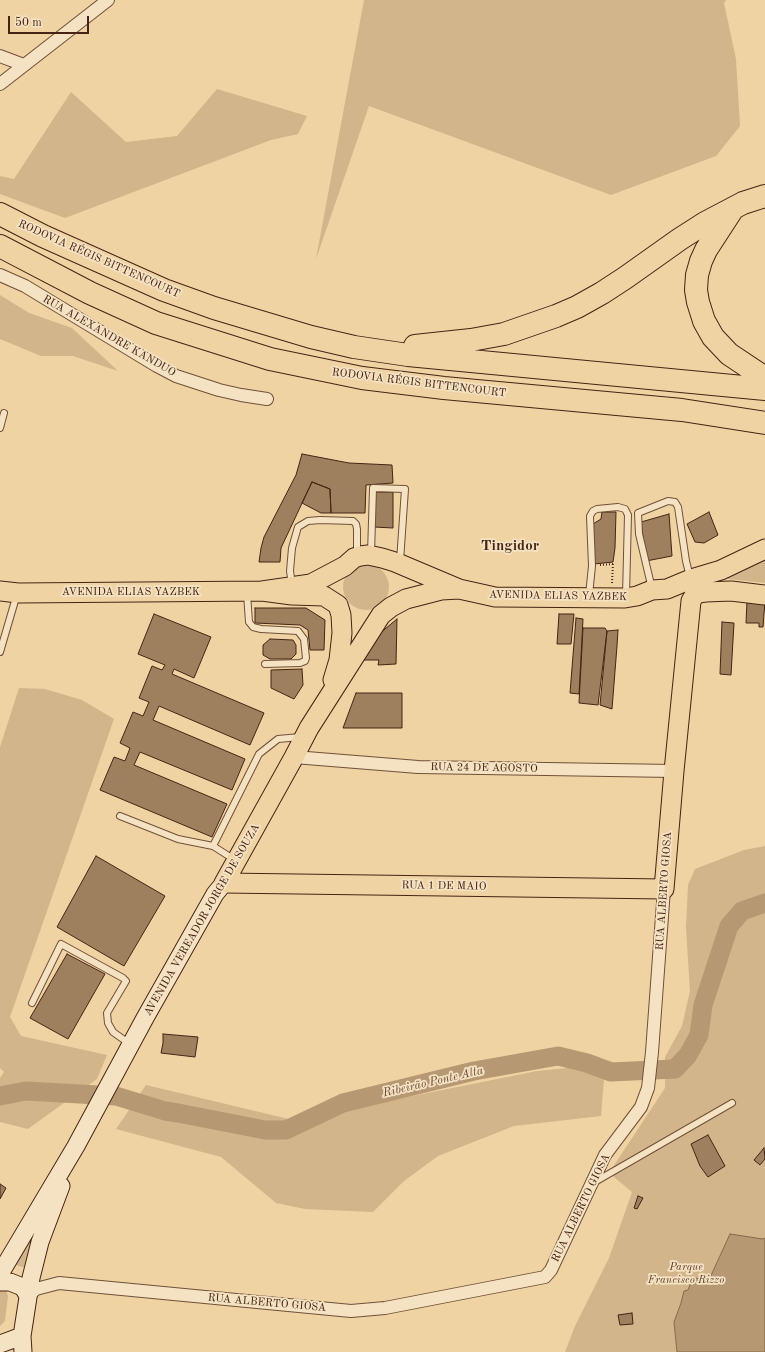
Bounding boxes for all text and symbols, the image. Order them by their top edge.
scale bar [10,8,91,34]
text: 50 m [15,17,42,29]
street label: RODOVIA RÉGIS BITTENCOURT [16,217,182,301]
street label: RUA ALEXANDRE KANDUO [40,292,178,380]
street label: RODOVIA RÉGIS BITTENCOURT [331,366,507,400]
district label: Tingidor [481,537,539,555]
street label: AVENIDA ELIAS YAZBEK [62,585,200,599]
street label: AVENIDA ELIAS YAZBEK [489,588,627,604]
street label: RUA 24 DE AGOSTO [430,760,538,776]
street label: AVENIDA VEREADOR JORGE DE SOUZA [141,822,263,1018]
street label: RUA ALBERTO GIOSA [653,831,675,951]
street label: RUA 1 DE MAIO [401,879,487,893]
water label: Ribeirão Ponte Alta [381,1063,485,1101]
street label: RUA ALBERTO GIOSA [549,1152,613,1264]
park label: Parque Francisco Rizzo [648,1260,724,1286]
street label: RUA ALBERTO GIOSA [207,1291,327,1315]

